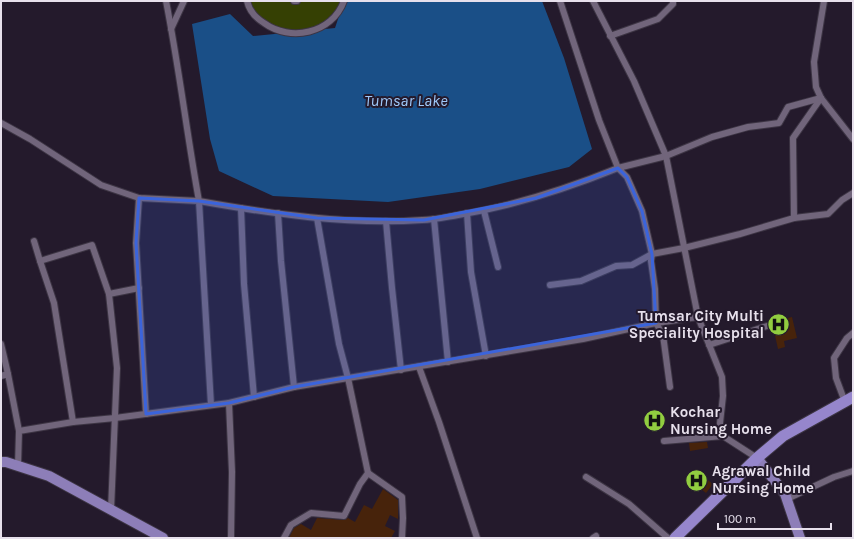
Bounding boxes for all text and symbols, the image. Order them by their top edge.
water label: Tumsar Lake [364,91,448,110]
place label: Tumsar City Multi Speciality Hospital [629,307,764,342]
hospital icon: Tumsar City Multi Speciality Hospital [766,312,792,338]
place label: Kochar Nursing Home [670,403,772,438]
hospital icon: Kochar Nursing Home [641,408,667,434]
place label: Agrawal Child Nursing Home [712,462,814,497]
hospital icon: Agrawal Child Nursing Home [684,467,710,493]
scale bar [718,505,831,531]
text: 100 m [724,512,756,526]

